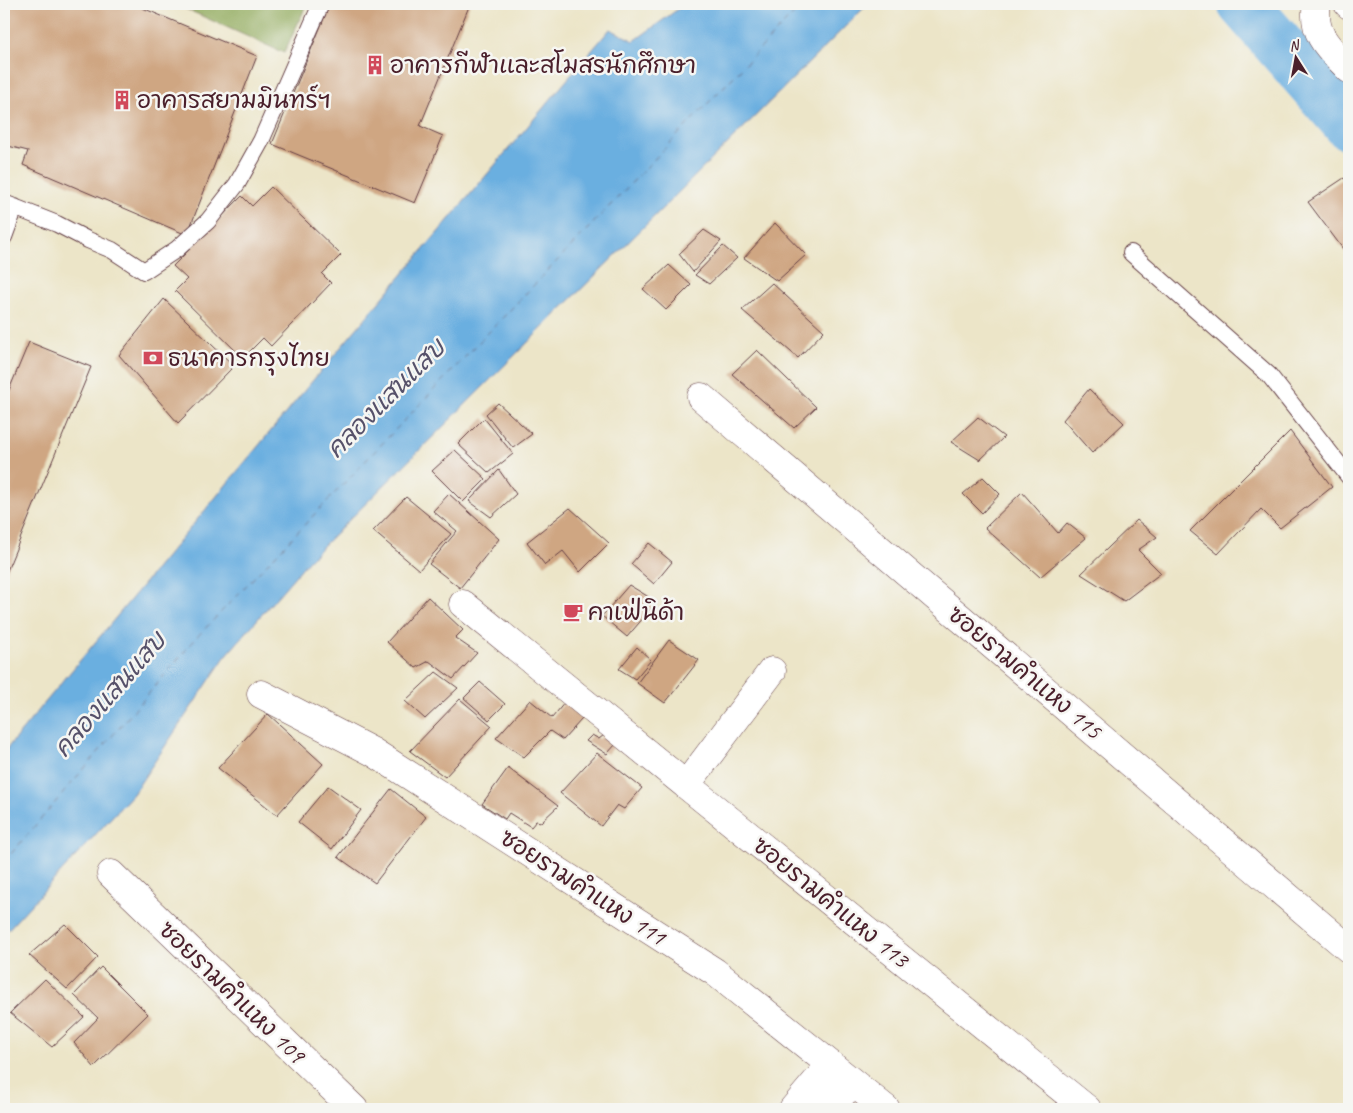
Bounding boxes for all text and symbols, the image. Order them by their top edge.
north arrow [1270,32,1320,82]
text: N [1288,36,1302,55]
place label: อาคารกีฬาและสโมสรนักศึกษา [390,49,696,80]
building icon: อาคารกีฬาและสโมสรนักศึกษา [364,54,386,76]
place label: อาคารสยามมินทร์ฯ [137,84,332,115]
building icon: อาคารสยามมินทร์ฯ [111,89,133,111]
water label: คลองแสนแสบ [319,331,453,465]
place label: ธนาคารกรุุงไทย [168,342,330,376]
bank icon: ธนาคารกรุุงไทย [142,347,164,369]
place label: คาเฟ่นิด้า [588,597,684,627]
street label: ซอยรามคำแหง 115 [942,598,1110,746]
cafe icon: คาเฟ่นิด้า [562,601,584,623]
water label: คลองแสนแสบ [47,624,174,764]
street label: ซอยรามคำแหง 111 [494,821,673,953]
street label: ซอยรามคำแหง 113 [747,829,917,975]
street label: ซอยรามคำแหง 109 [153,914,314,1071]

